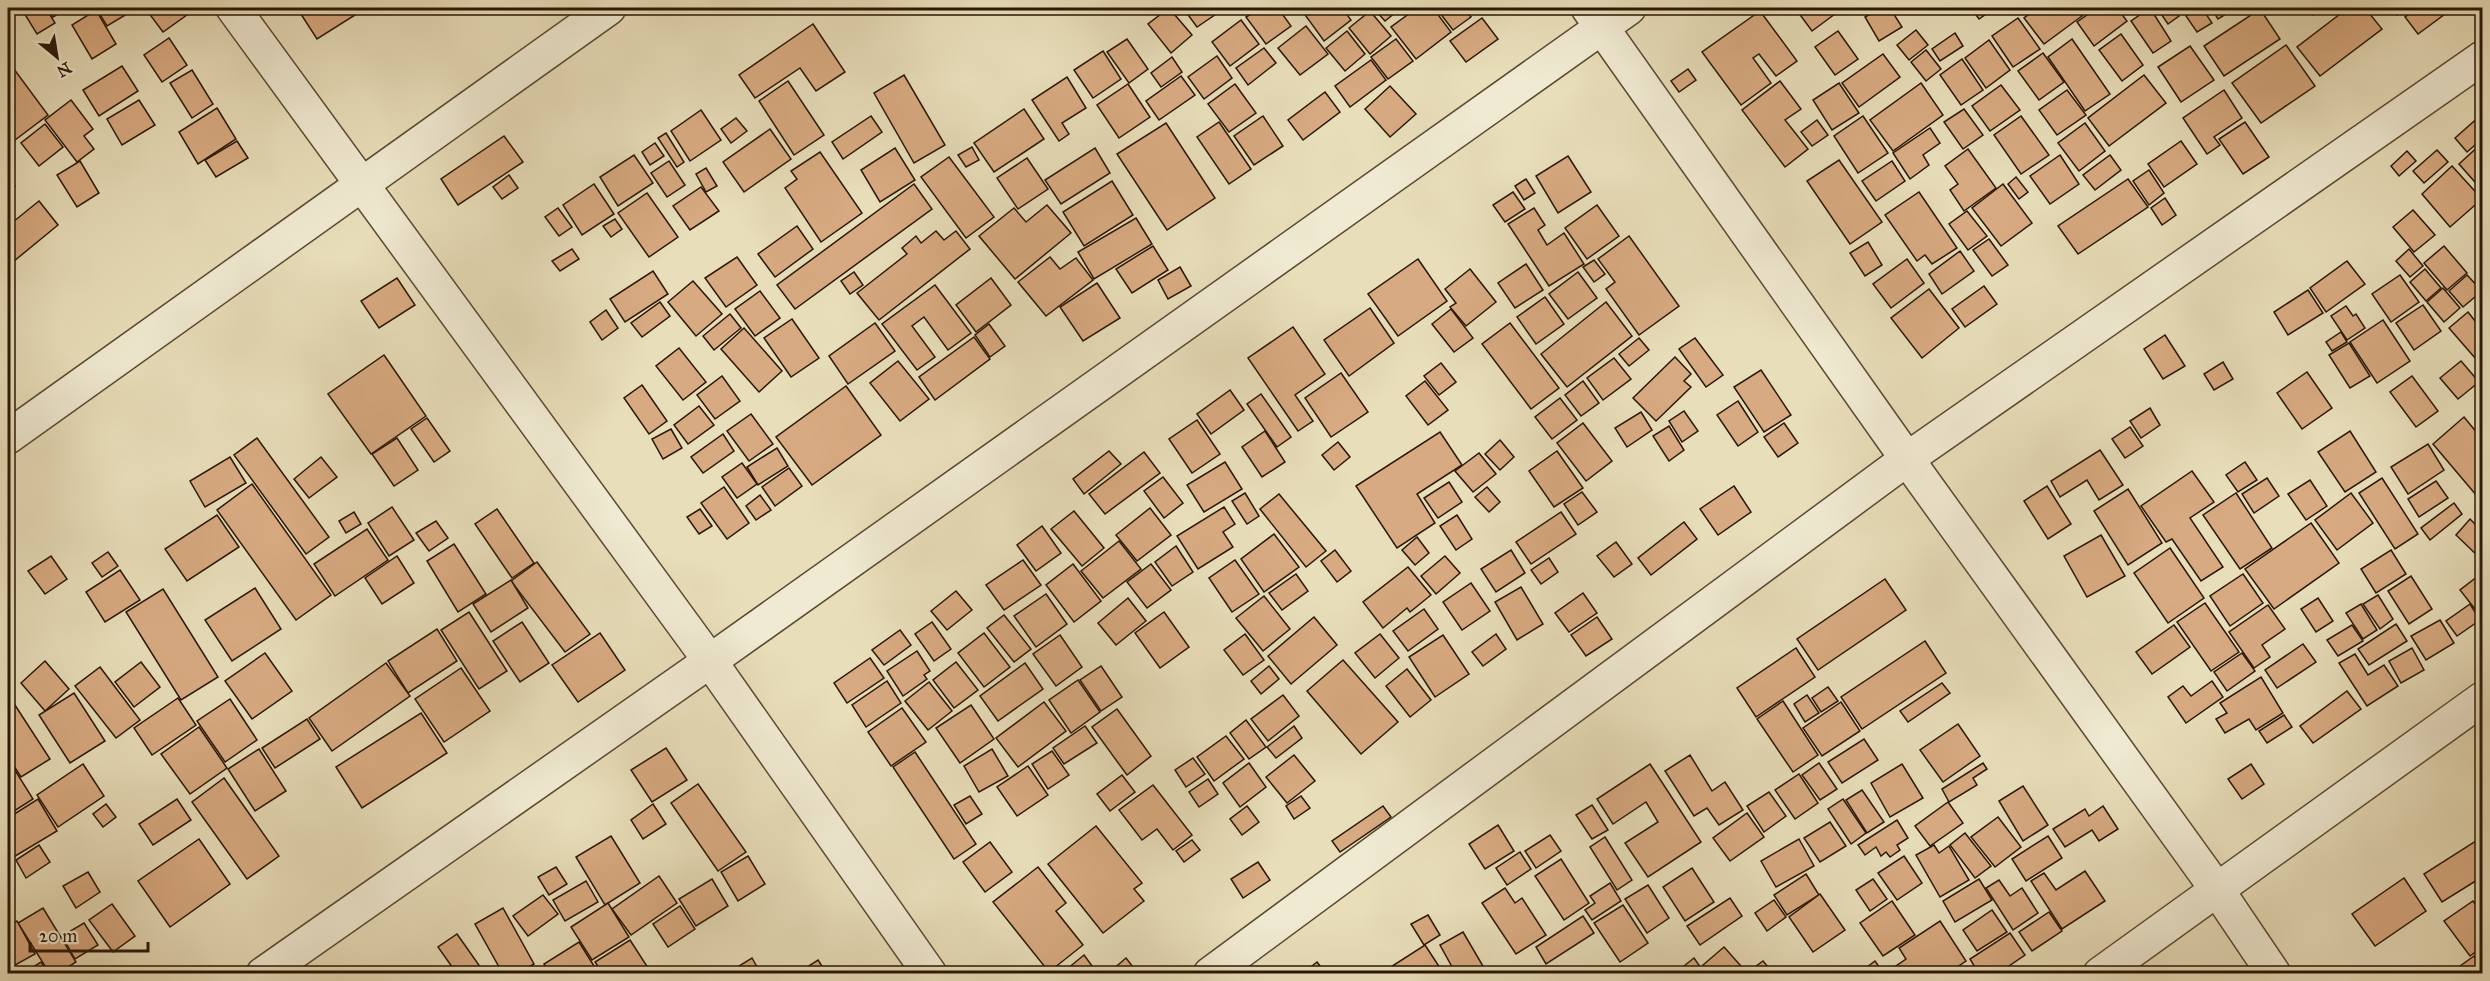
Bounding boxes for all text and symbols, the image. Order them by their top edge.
north arrow [27,27,87,87]
text: N [53,58,75,81]
scale bar [30,915,148,953]
text: 20 m [39,925,77,947]

